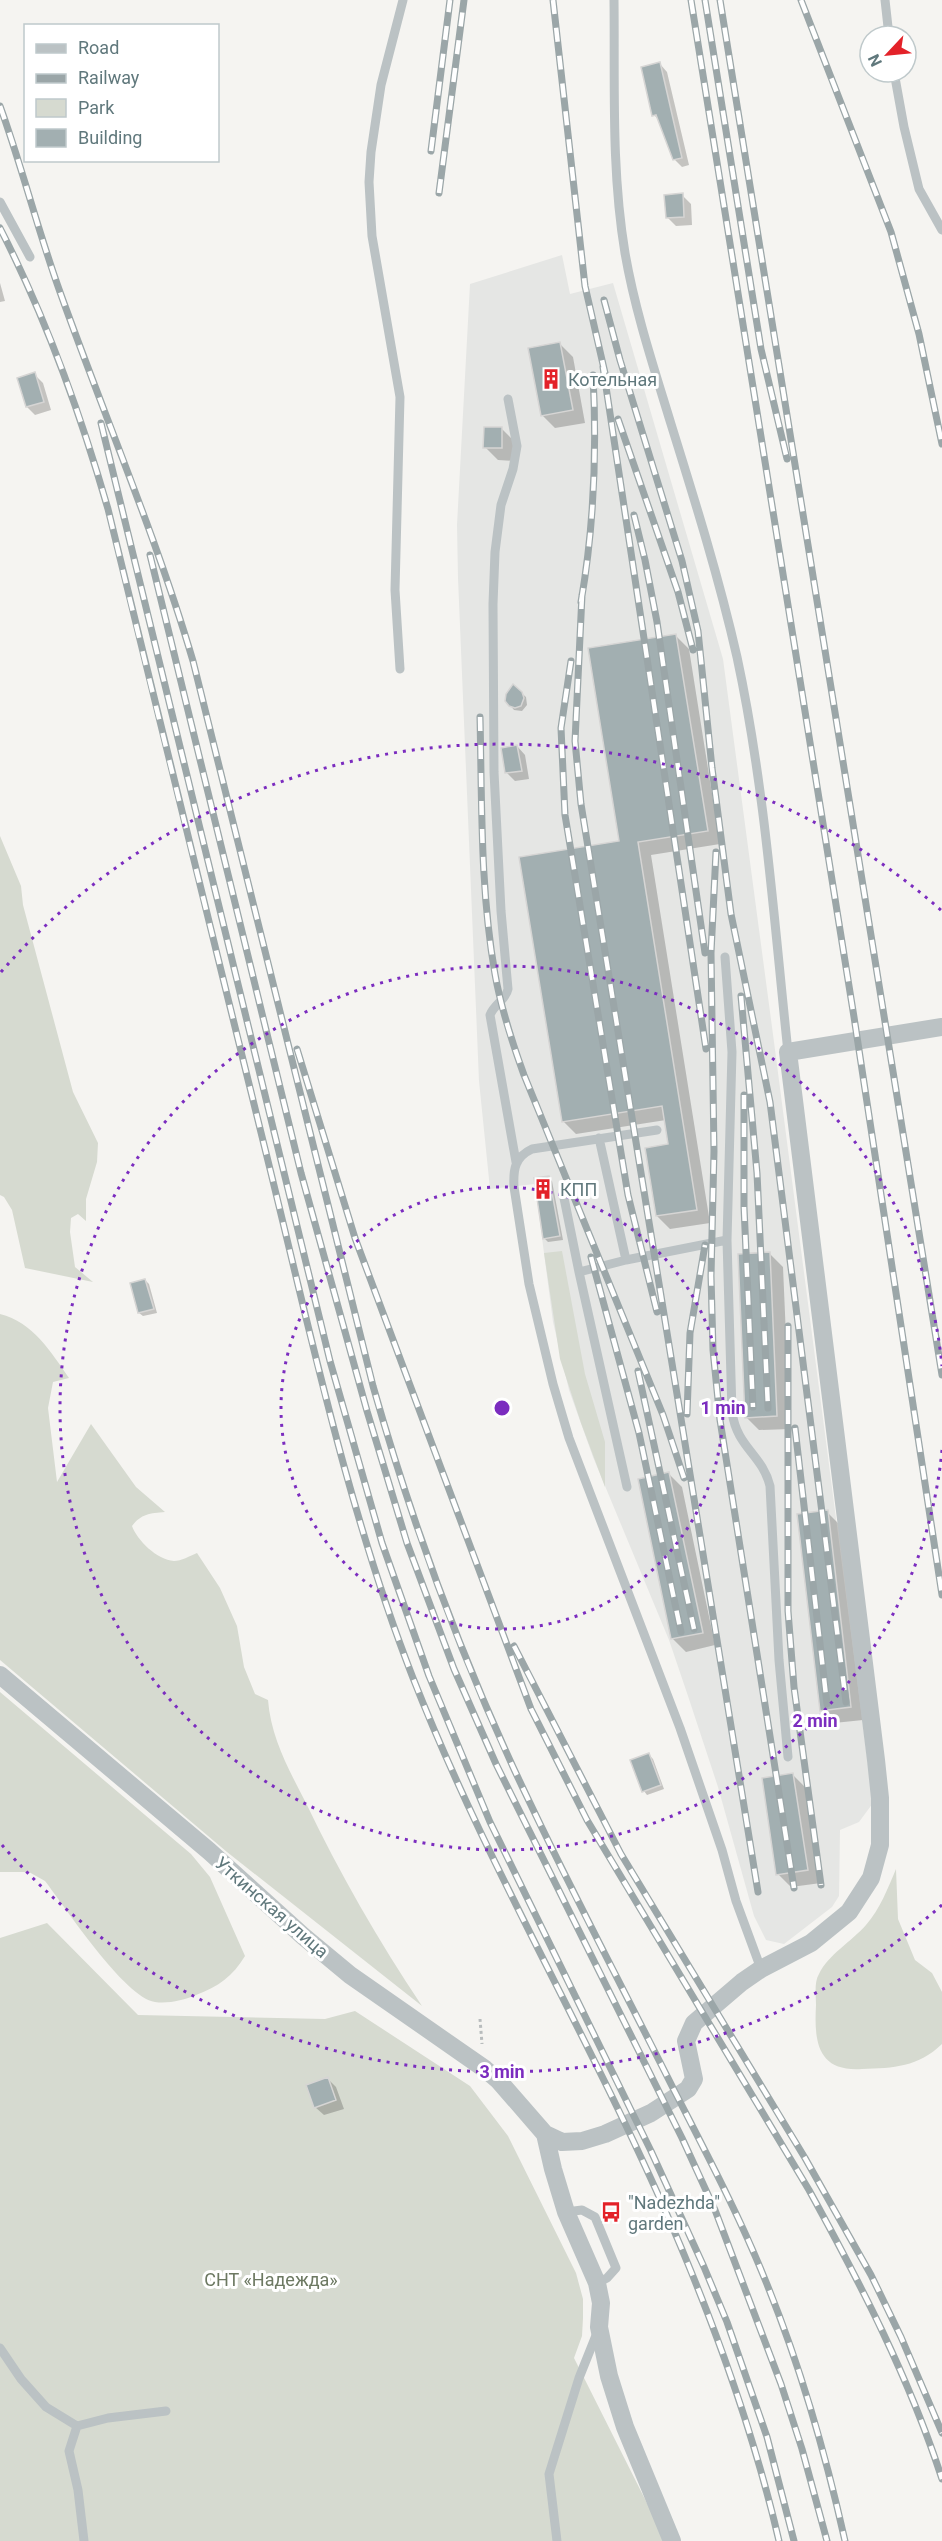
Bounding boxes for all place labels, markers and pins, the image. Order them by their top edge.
building icon: Котельная [539,367,563,391]
place label: Котельная [568,369,657,390]
building icon: КПП [531,1177,555,1201]
place label: КПП [560,1179,597,1200]
centre of rings [492,1398,512,1418]
place label: "Nadezhda" garden [628,2192,720,2234]
bus stop icon: "Nadezhda" garden [599,2200,623,2224]

